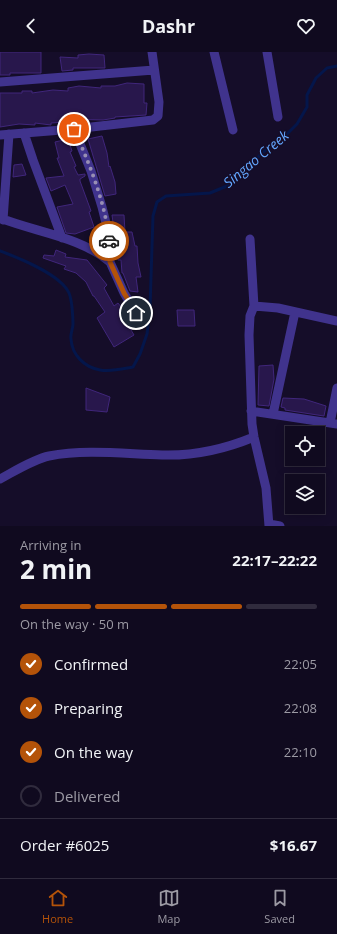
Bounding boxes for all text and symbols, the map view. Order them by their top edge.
text: Dashr [142,14,195,38]
icon: back [20,15,42,37]
icon: heart [295,15,317,37]
pin [57,112,91,146]
icon: bag [63,118,85,140]
water label: Singao Creek [219,125,293,192]
courier [89,221,129,261]
icon: car [98,230,120,252]
pin [119,296,153,330]
icon: home [125,302,147,324]
map controls [285,426,325,514]
button: locate [285,426,325,466]
button: layers [285,474,325,514]
text: Arriving in [20,536,82,554]
text: 22:17–22:22 [232,550,317,570]
text: 2 min [20,551,92,587]
text: On the way · 50 m [20,615,129,633]
icon: check [20,653,42,675]
text: Confirmed [54,654,128,674]
text: 22:05 [284,655,317,673]
icon: check [20,697,42,719]
text: Preparing [54,698,122,718]
text: 22:08 [284,699,317,717]
icon: check [20,741,42,763]
text: On the way [54,742,133,762]
text: 22:10 [284,743,317,761]
text: Delivered [54,786,121,806]
text: Order #6025 [20,835,109,855]
text: $16.67 [270,835,317,855]
tab: Home [42,887,73,926]
tab: Map [157,887,180,926]
tab: Saved [264,887,295,926]

